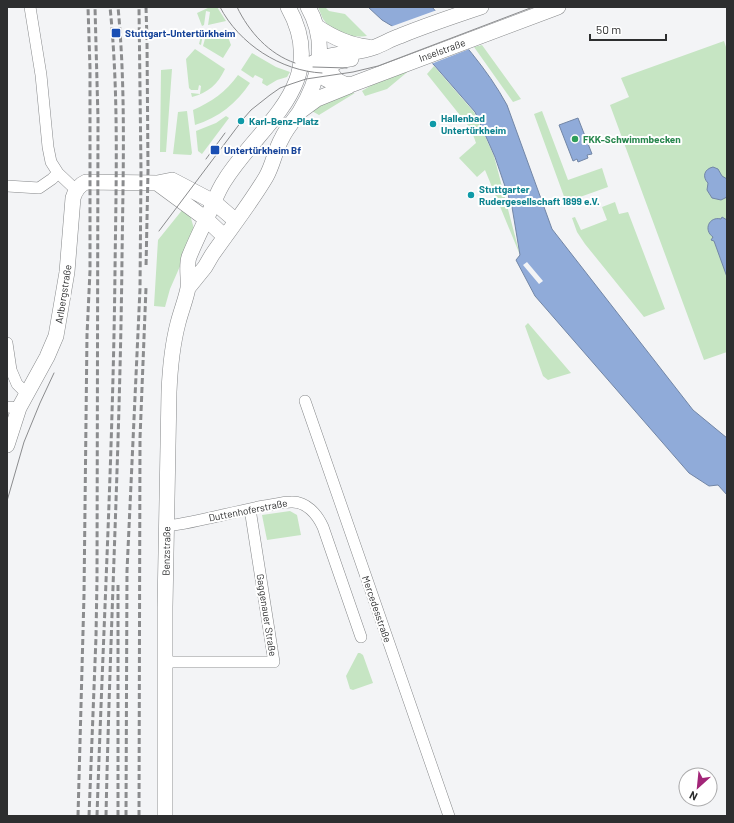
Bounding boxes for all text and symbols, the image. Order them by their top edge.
scale bar [590,16,666,42]
text: 50 m [596,22,621,36]
marker: Stuttgart-Untertürkheim [110,27,122,39]
place label: Stuttgart-Untertürkheim [125,27,235,39]
street label: Inselstraße [417,36,467,64]
place label: Hallenbad Untertürkheim [441,112,506,136]
place label: Karl-Benz-Platz [249,115,319,127]
marker: Karl-Benz-Platz [236,116,246,126]
marker: Hallenbad Untertürkheim [428,119,438,129]
place label: FKK-Schwimmbecken [583,133,681,145]
marker: FKK-Schwimmbecken [570,134,580,144]
marker: Untertürkheim Bf [209,144,221,156]
place label: Untertürkheim Bf [224,144,301,156]
place label: Stuttgarter Rudergesellschaft 1899 e.V. [479,183,600,207]
marker: Stuttgarter Rudergesellschaft 1899 e.V. [466,190,476,200]
street label: Arlbergstraße [52,264,74,324]
street label: Duttenhoferstraße [208,496,288,524]
street label: Benzstraße [160,526,172,576]
street label: Gaggenauer Straße [255,573,279,657]
street label: Mercedesstraße [360,574,394,644]
north arrow [678,767,718,807]
text: N [687,789,699,804]

